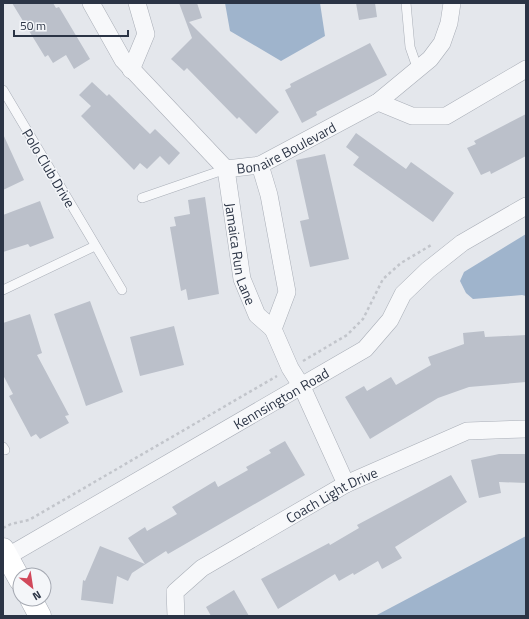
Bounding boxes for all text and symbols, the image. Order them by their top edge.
scale bar [14,12,128,38]
text: 50 m [20,16,46,35]
street label: Bonaire Boulevard [235,116,339,178]
street label: Polo Club Drive [17,125,81,211]
street label: Jamaica Run Lane [220,201,262,308]
street label: Kennsington Road [229,362,332,434]
street label: Coach Light Drive [281,461,380,528]
north arrow [12,567,52,607]
text: N [30,587,44,604]

